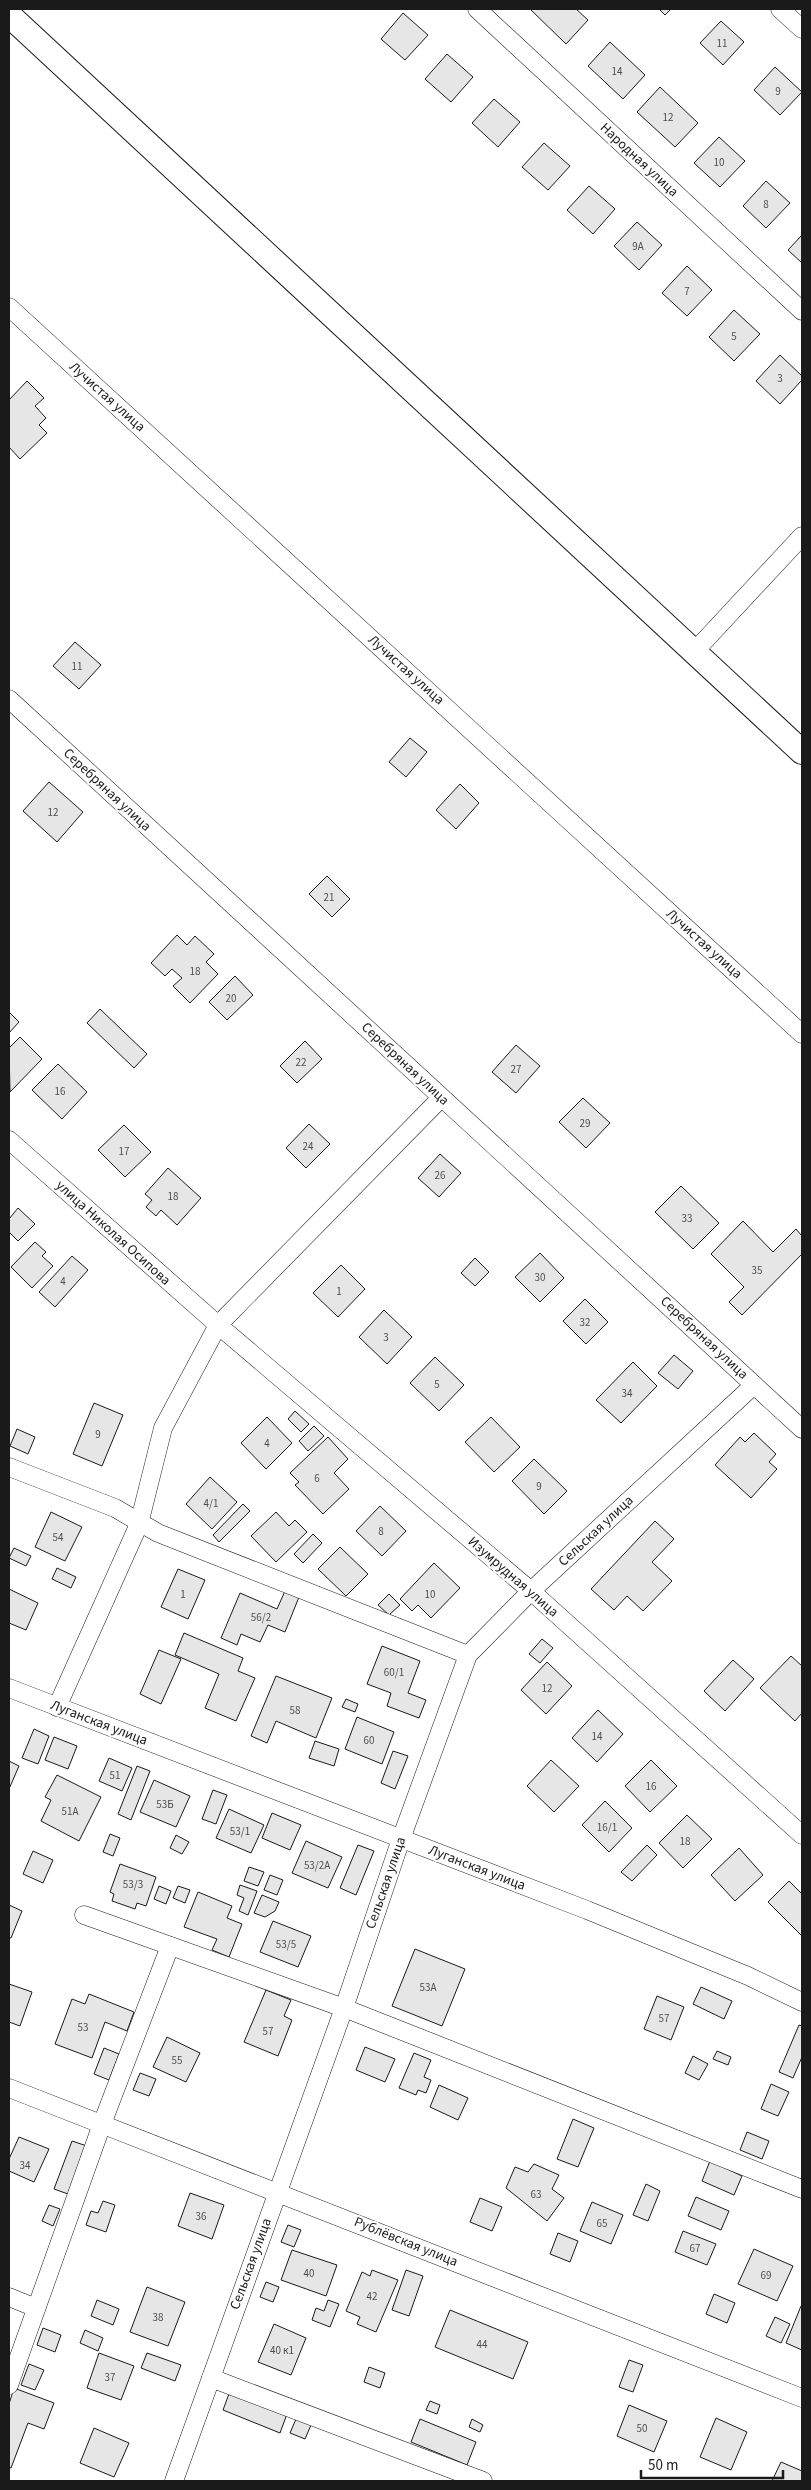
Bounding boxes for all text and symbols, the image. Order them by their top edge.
house number: 11 [717,36,727,51]
house number: 14 [612,64,623,79]
house number: 9 [775,84,781,99]
house number: 12 [663,110,673,125]
street label: Народная улица [595,118,683,202]
house number: 10 [714,155,724,170]
house number: 8 [763,197,769,212]
house number: 9А [632,239,644,254]
house number: 7 [684,284,690,299]
house number: 5 [731,329,737,344]
street label: Лучистая улица [64,357,150,437]
house number: 3 [777,371,783,386]
street label: Лучистая улица [363,630,449,710]
house number: 11 [72,659,82,674]
street label: Серебряная улица [59,744,155,836]
house number: 12 [48,805,58,820]
house number: 21 [324,890,334,905]
street label: Лучистая улица [661,904,747,984]
house number: 18 [190,964,201,979]
house number: 20 [226,991,236,1006]
street label: Серебряная улица [357,1018,453,1110]
house number: 22 [296,1055,306,1070]
house number: 27 [511,1062,521,1077]
house number: 16 [55,1084,66,1099]
house number: 29 [580,1116,590,1131]
house number: 24 [303,1139,314,1154]
house number: 17 [119,1144,129,1159]
house number: 26 [435,1168,446,1183]
street label: улица Николая Осипова [51,1176,175,1290]
house number: 18 [168,1189,179,1204]
house number: 33 [682,1211,692,1226]
house number: 35 [752,1263,762,1278]
house number: 30 [535,1270,545,1285]
house number: 4 [60,1274,66,1289]
house number: 1 [336,1284,342,1299]
street label: Серебряная улица [656,1292,752,1384]
house number: 32 [580,1315,590,1330]
house number: 3 [383,1330,389,1345]
house number: 5 [434,1377,440,1392]
house number: 34 [622,1386,633,1401]
house number: 9 [95,1427,101,1442]
house number: 4 [264,1436,270,1451]
house number: 6 [314,1471,320,1486]
house number: 9 [536,1479,542,1494]
street label: Сельская улица [554,1491,638,1571]
house number: 4/1 [204,1496,218,1511]
house number: 8 [378,1524,384,1539]
house number: 54 [53,1530,64,1545]
street label: Изумрудная улица [463,1532,563,1622]
house number: 1 [180,1587,186,1602]
house number: 10 [425,1587,435,1602]
house number: 56/2 [251,1610,271,1625]
house number: 60/1 [384,1665,404,1680]
house number: 12 [542,1681,552,1696]
street label: Луганская улица [48,1695,150,1751]
house number: 58 [290,1703,301,1718]
house number: 14 [592,1729,603,1744]
house number: 60 [364,1733,374,1748]
house number: 51 [110,1768,120,1783]
house number: 16 [646,1779,657,1794]
house number: 53Б [156,1797,174,1812]
house number: 51А [62,1804,78,1819]
house number: 16/1 [597,1820,617,1835]
house number: 53/1 [230,1824,250,1839]
street label: Сельская улица [361,1834,411,1932]
house number: 18 [680,1834,691,1849]
street label: Луганская улица [426,1840,528,1896]
house number: 53/2А [304,1858,330,1873]
house number: 53/3 [123,1877,143,1892]
house number: 53/5 [276,1937,296,1952]
house number: 53А [420,1980,436,1995]
house number: 57 [659,2011,669,2026]
house number: 53 [78,2020,88,2035]
house number: 57 [263,2024,273,2039]
house number: 55 [172,2053,182,2068]
house number: 34 [20,2158,31,2173]
house number: 63 [531,2187,541,2202]
house number: 36 [196,2209,207,2224]
street label: Рублёвская улица [351,2212,461,2272]
street label: Сельская улица [225,2215,277,2313]
house number: 65 [597,2216,607,2231]
house number: 67 [690,2241,700,2256]
house number: 40 [304,2266,314,2281]
house number: 69 [761,2268,771,2283]
house number: 42 [367,2289,377,2304]
house number: 38 [153,2310,164,2325]
house number: 44 [477,2337,488,2352]
house number: 40 к1 [270,2343,294,2358]
house number: 37 [105,2370,115,2385]
house number: 50 [637,2421,647,2436]
scale bar [641,2448,784,2480]
text: 50 m [648,2455,678,2476]

